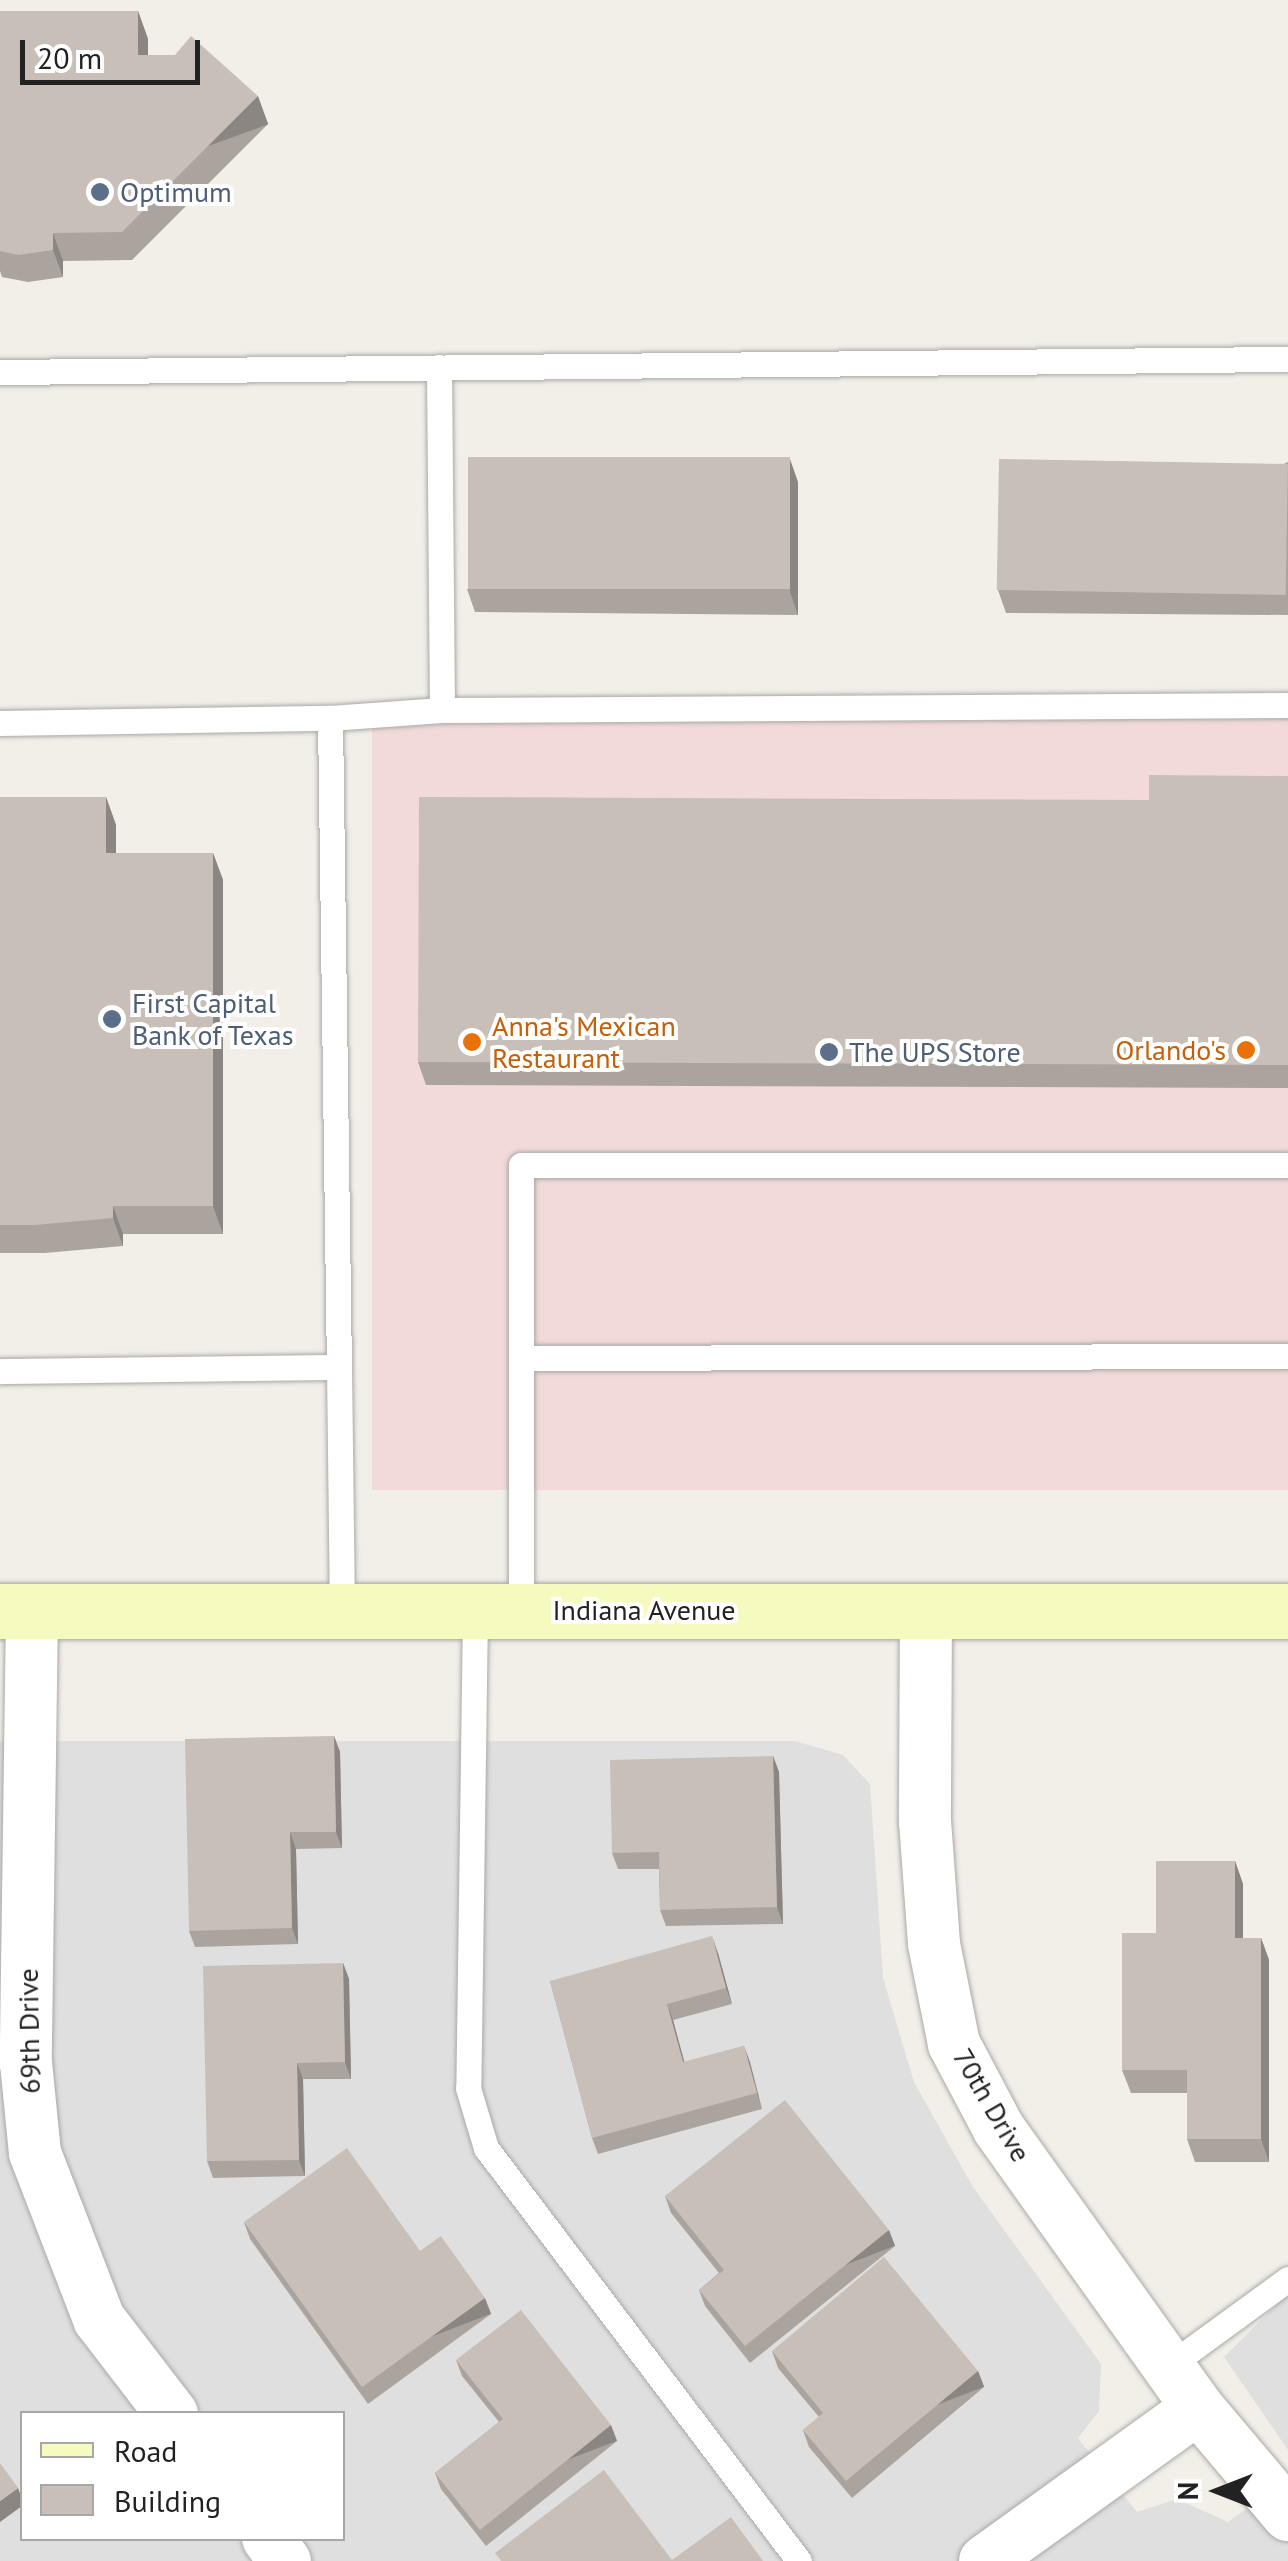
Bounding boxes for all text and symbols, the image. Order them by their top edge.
scale bar [25,20,205,82]
text: 20 m [37,38,102,77]
place label: Optimum [120,175,232,209]
marker: Optimum [89,181,111,203]
place label: First Capital Bank of Texas [132,986,295,1052]
marker: First Capital Bank of Texas [101,1008,123,1030]
place label: Anna's Mexican Restaurant [492,1009,676,1075]
marker: Anna's Mexican Restaurant [461,1031,483,1053]
place label: Orlando's [1115,1033,1226,1067]
place label: The UPS Store [849,1035,1021,1069]
marker: Orlando's [1235,1039,1257,1061]
marker: The UPS Store [818,1041,840,1063]
street label: Indiana Avenue [552,1593,736,1627]
street label: 69th Drive [11,1968,47,2094]
street label: 70th Drive [946,2042,1038,2168]
legend [20,2411,345,2541]
text: Road [114,2431,178,2470]
north arrow [1168,2441,1268,2541]
text: Building [114,2481,221,2520]
text: N [1169,2482,1206,2500]

